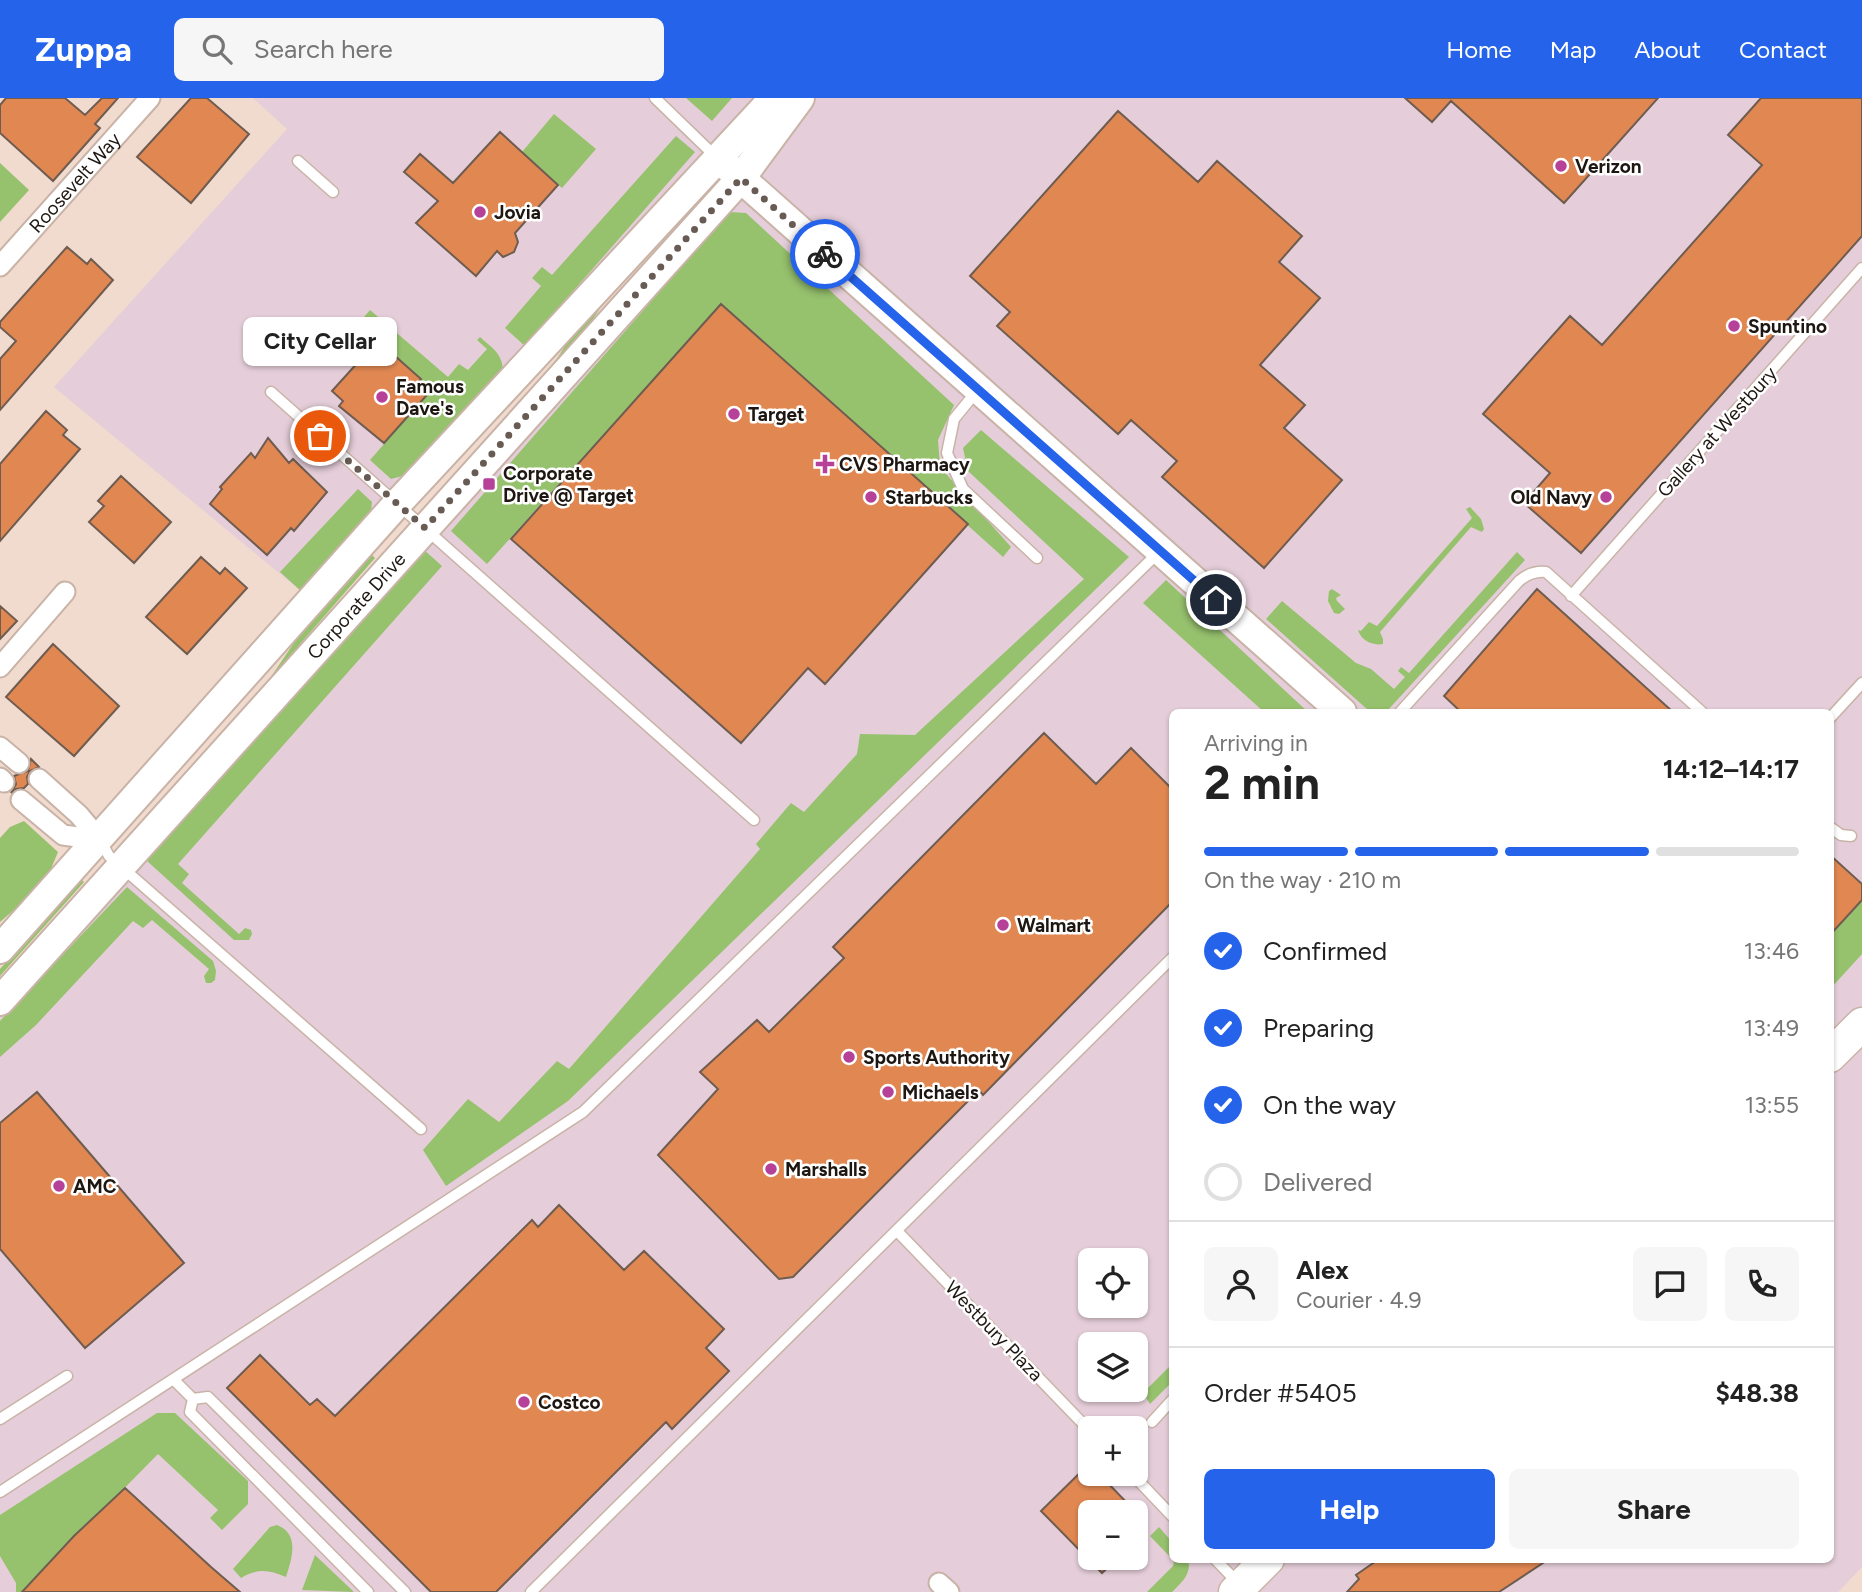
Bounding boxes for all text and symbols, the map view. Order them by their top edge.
search box [174,18,664,81]
text: Zuppa [35,30,132,69]
icon: search [198,30,236,68]
text: Search here [254,33,393,65]
text: Home [1446,35,1512,64]
text: Map [1550,35,1596,64]
text: About [1634,35,1701,64]
text: Contact [1739,35,1827,64]
street label: Roosevelt Way [24,128,125,237]
place label: Verizon [1575,155,1642,178]
marker: Verizon [1553,158,1569,174]
place label: Jovia [494,201,541,224]
marker: Jovia [472,204,488,220]
courier [790,219,860,289]
icon: bike [806,235,844,273]
place label: Spuntino [1748,315,1827,338]
callout: City Cellar [243,317,397,366]
marker: Spuntino [1726,318,1742,334]
text: City Cellar [264,327,376,355]
street label: Gallery at Westbury [1652,362,1782,502]
place label: Famous Dave's [396,375,464,420]
marker: Famous Dave's [374,389,390,405]
place label: Target [748,403,805,426]
pin [290,406,350,466]
marker: Target [726,406,742,422]
icon: bag [301,417,339,455]
place label: CVS Pharmacy [839,453,970,476]
marker: CVS Pharmacy [817,456,833,472]
place label: Corporate Drive @ Target [503,462,634,507]
marker: Corporate Drive @ Target [481,476,497,492]
place label: Starbucks [885,486,973,509]
place label: Old Navy [1510,486,1592,509]
marker: Starbucks [863,489,879,505]
marker: Old Navy [1598,489,1614,505]
street label: Corporate Drive [302,547,410,664]
pin [1186,570,1246,630]
icon: home [1197,581,1235,619]
text: Arriving in [1204,729,1308,757]
text: 14:12–14:17 [1663,753,1799,785]
text: 2 min [1204,755,1320,811]
text: On the way · 210 m [1204,866,1401,894]
place label: Walmart [1017,914,1092,937]
marker: Walmart [995,917,1011,933]
icon: check [1204,932,1242,970]
text: Confirmed [1263,935,1387,967]
text: 13:46 [1744,937,1799,965]
icon: check [1204,1009,1242,1047]
text: Preparing [1263,1012,1374,1044]
text: 13:49 [1744,1014,1799,1042]
place label: Sports Authority [863,1046,1010,1069]
marker: Sports Authority [841,1049,857,1065]
place label: Michaels [902,1081,979,1104]
marker: Michaels [880,1084,896,1100]
icon: check [1204,1086,1242,1124]
text: On the way [1263,1089,1396,1121]
text: 13:55 [1745,1091,1799,1119]
place label: Marshalls [785,1158,867,1181]
marker: Marshalls [763,1161,779,1177]
text: Delivered [1263,1166,1372,1198]
place label: AMC [73,1175,117,1198]
marker: AMC [51,1178,67,1194]
button: person [1204,1247,1278,1321]
button: chat [1633,1247,1707,1321]
button: phone [1725,1247,1799,1321]
map controls [1078,1248,1148,1570]
button: locate [1078,1248,1148,1318]
text: Alex [1296,1254,1349,1286]
street label: Westbury Plaza [940,1276,1048,1386]
text: Courier · 4.9 [1296,1286,1422,1314]
button: layers [1078,1332,1148,1402]
text: Order #5405 [1204,1377,1357,1409]
text: $48.38 [1715,1377,1799,1409]
place label: Costco [538,1391,601,1414]
marker: Costco [516,1394,532,1410]
button: + [1078,1416,1148,1486]
button: Help [1204,1469,1495,1549]
button: Share [1509,1469,1799,1549]
button: − [1078,1500,1148,1570]

